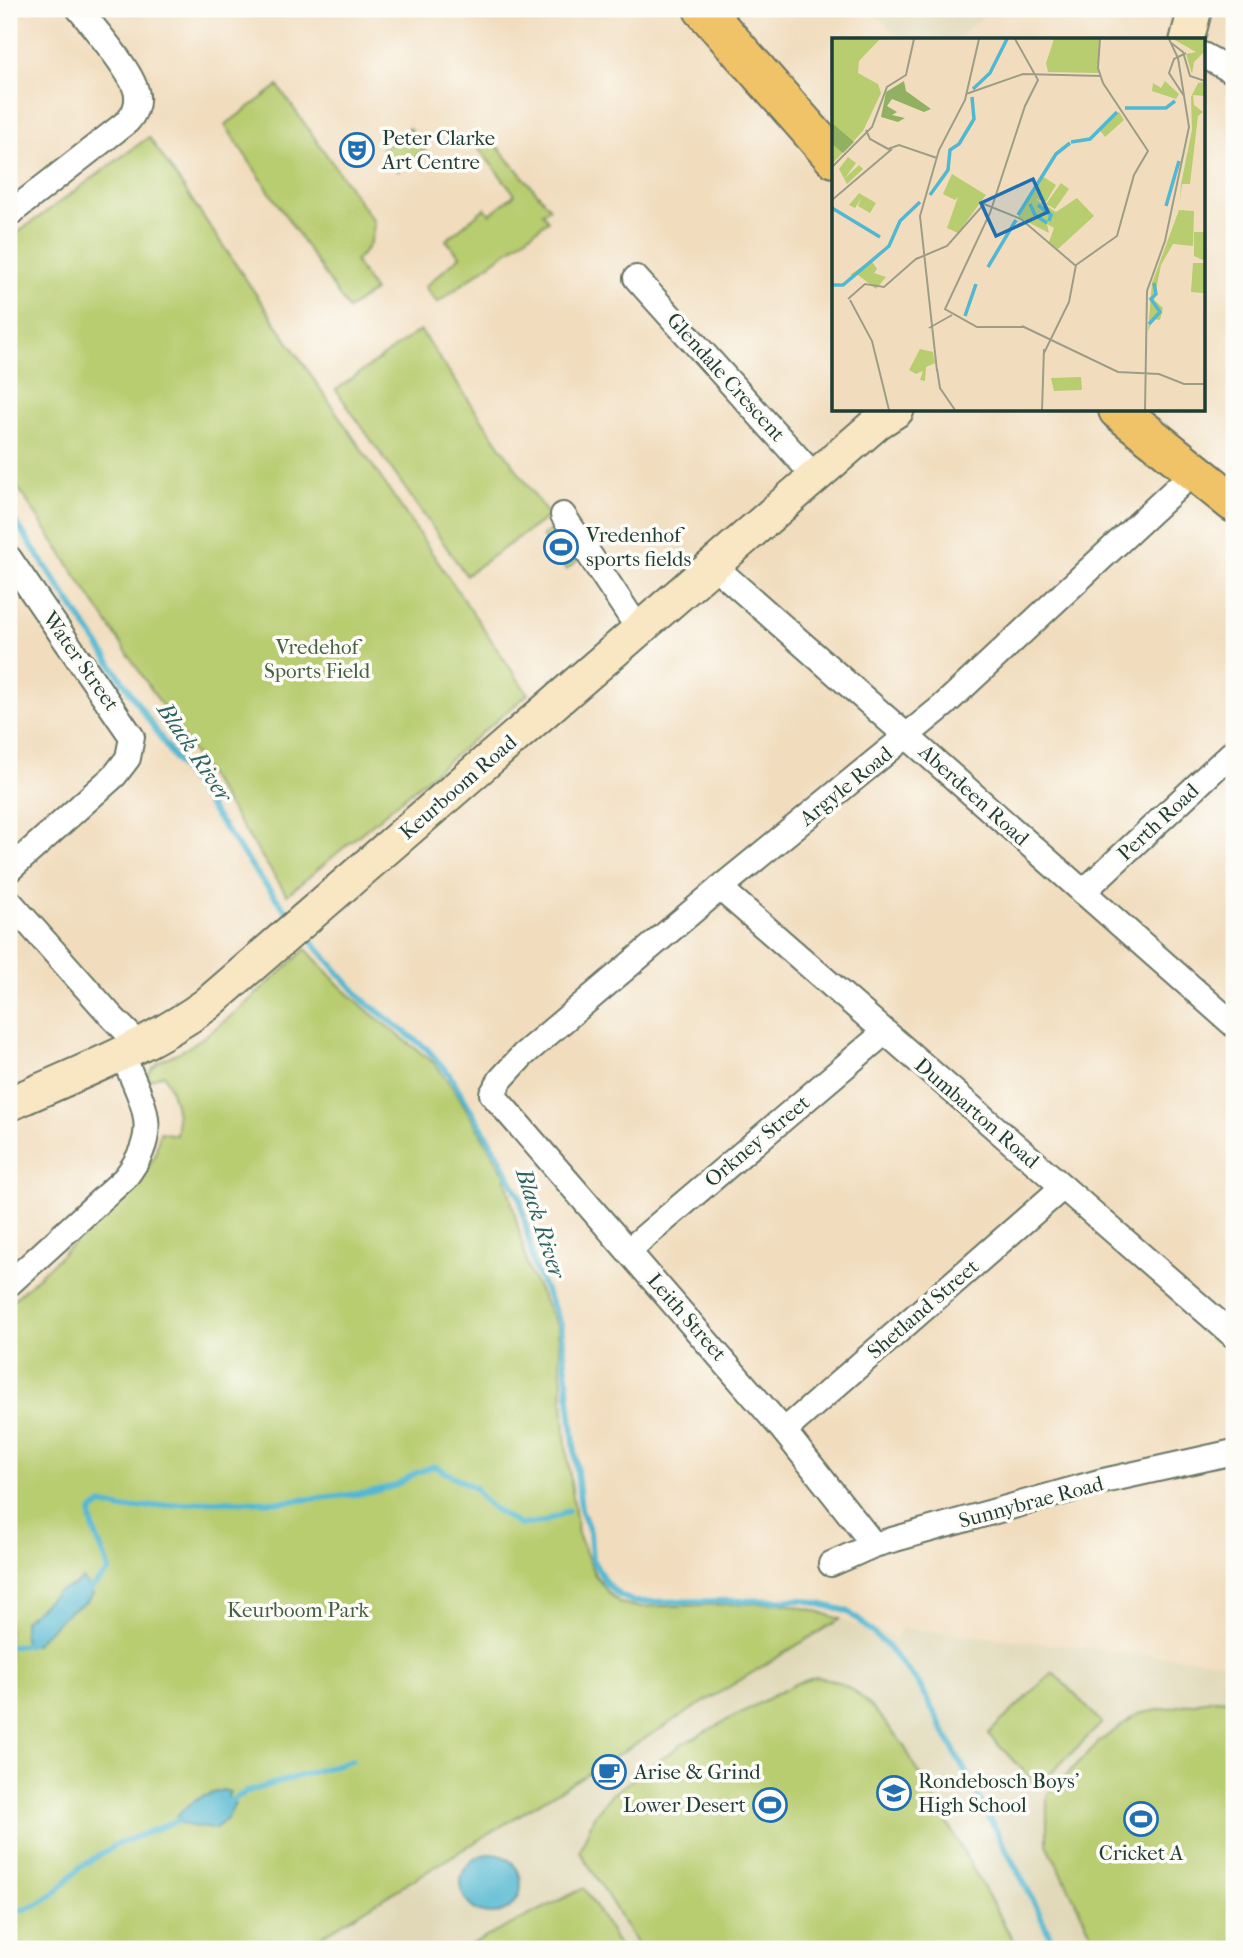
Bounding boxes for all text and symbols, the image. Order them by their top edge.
inset map [832,38,1204,411]
place label: Peter Clarke Art Centre [381,126,495,174]
theatre icon: Peter Clarke Art Centre [338,131,376,169]
street label: Glendale Crescent [662,308,790,447]
place label: Vredenhof sports fields [585,523,692,571]
sports icon: Vredenhof sports fields [542,528,580,566]
street label: Water Street [37,606,124,716]
park label: Vredehof Sports Field [264,635,371,683]
water label: Black River [150,696,239,808]
street label: Keurboom Road [395,729,522,844]
street label: Aberdeen Road [913,739,1034,851]
street label: Argyle Road [794,741,898,831]
street label: Perth Road [1112,778,1204,866]
street label: Dumbarton Road [910,1053,1044,1174]
street label: Orkney Street [700,1090,815,1192]
water label: Black River [510,1163,571,1283]
street label: Shetland Street [863,1254,984,1364]
street label: Leith Street [642,1268,732,1366]
street label: Sunnybrae Road [956,1471,1106,1533]
park label: Keurboom Park [227,1598,369,1622]
cafe icon: Arise & Grind [590,1753,628,1791]
place label: Arise & Grind [633,1760,761,1784]
place label: Rondebosch Boys' High School [918,1769,1079,1817]
school or university icon: Rondebosch Boys' High School [875,1774,913,1812]
sports icon: Lower Desert [751,1786,789,1824]
place label: Lower Desert [623,1793,746,1817]
sports icon: Cricket A [1122,1800,1160,1838]
place label: Cricket A [1099,1841,1184,1865]

